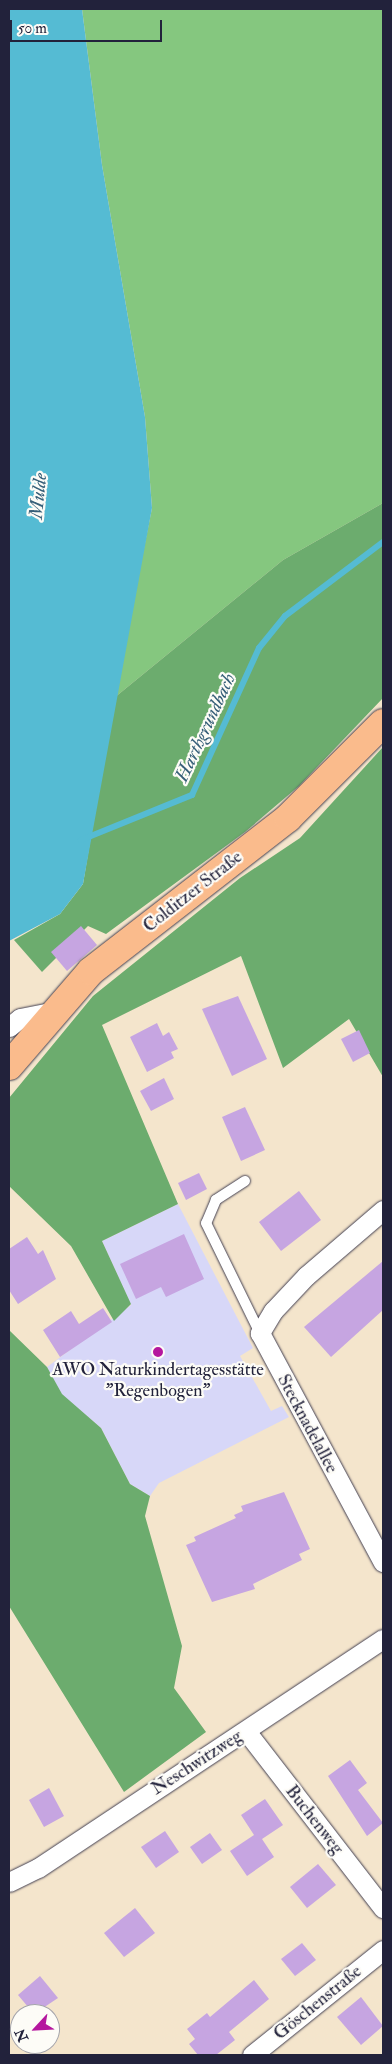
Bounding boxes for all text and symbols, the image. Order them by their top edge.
scale bar [12,10,165,42]
text: 50 m [18,19,47,38]
water label: Mulde [25,472,53,520]
water label: Harthgrundbach [171,670,241,786]
street label: Colditzer Straße [139,847,247,937]
marker: AWO Naturkindertagesstätte "Regenbogen" [152,1346,164,1358]
place label: AWO Naturkindertagesstätte "Regenbogen" [52,1360,264,1402]
street label: Stecknadelallee [272,1371,342,1477]
street label: Neschwitzweg [148,1726,246,1800]
street label: Buchenweg [280,1781,348,1859]
street label: Göschenstraße [270,1961,366,2045]
north arrow [10,2004,60,2054]
text: N [12,2026,32,2044]

